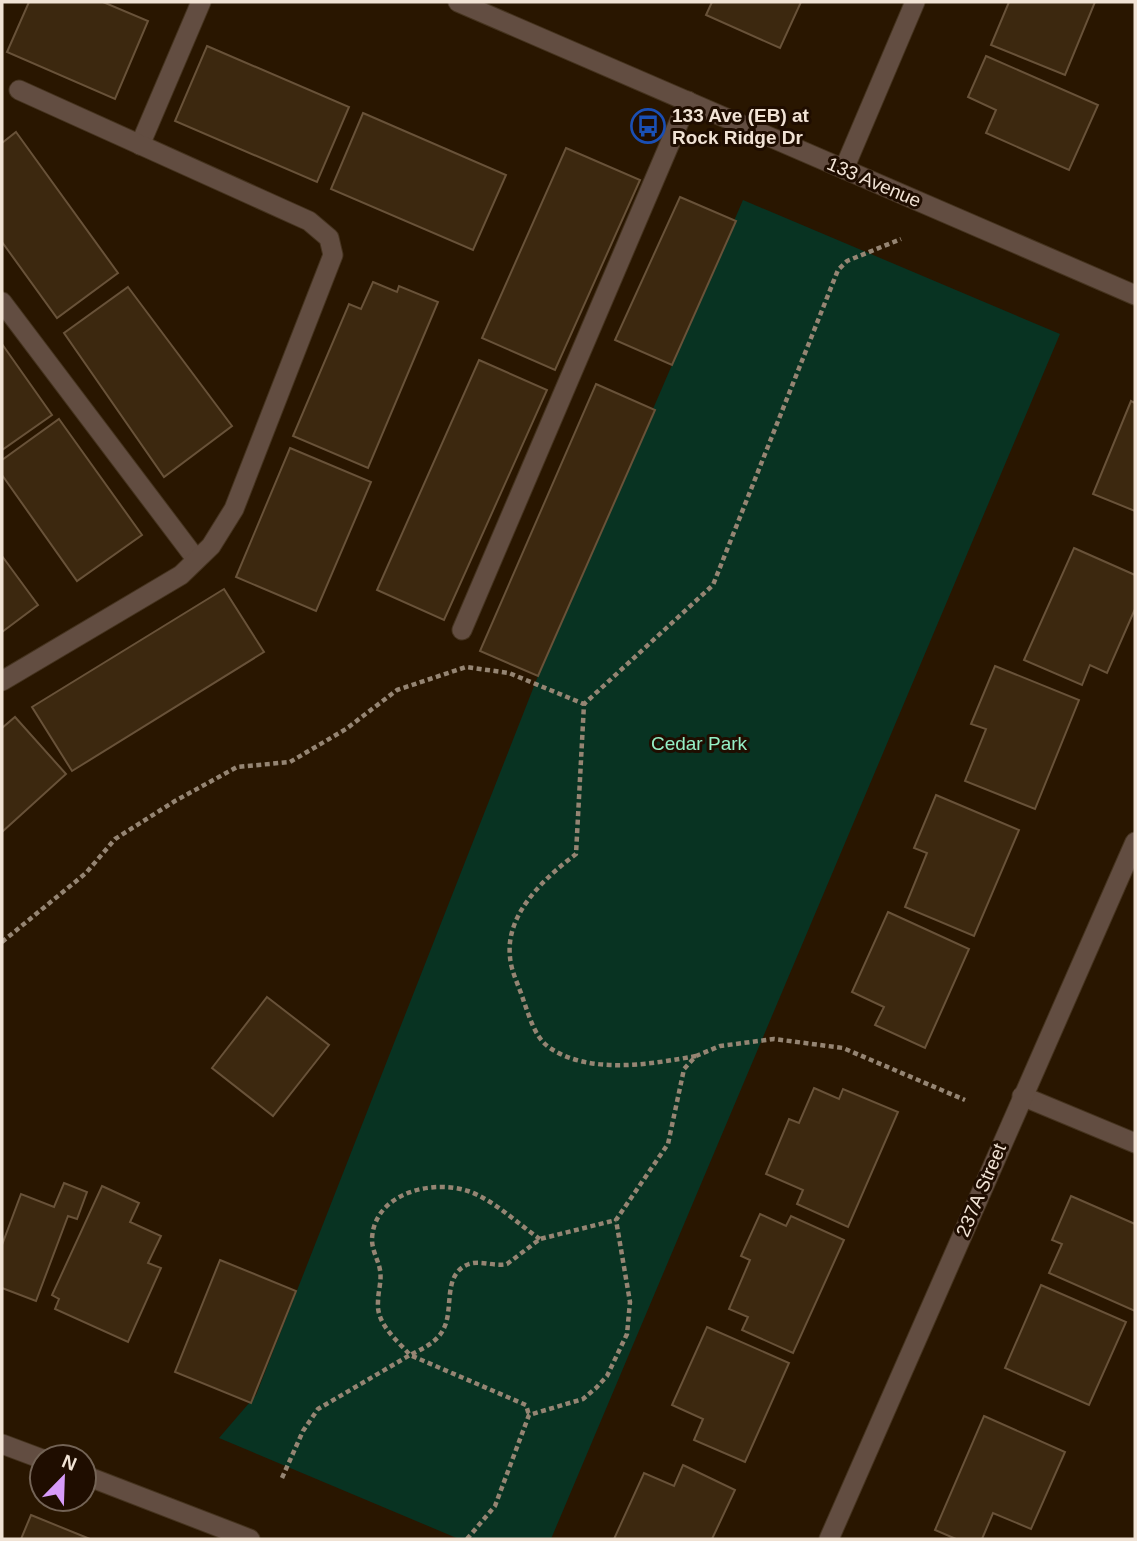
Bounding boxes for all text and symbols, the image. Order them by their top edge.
place label: 133 Ave (EB) at Rock Ridge Dr [672,105,810,148]
bus stop icon: 133 Ave (EB) at Rock Ridge Dr [629,107,667,145]
street label: 133 Avenue [824,153,924,211]
park label: Cedar Park [651,733,748,754]
street label: 237A Street [952,1140,1010,1240]
north arrow [28,1443,98,1513]
text: N [59,1450,80,1475]

